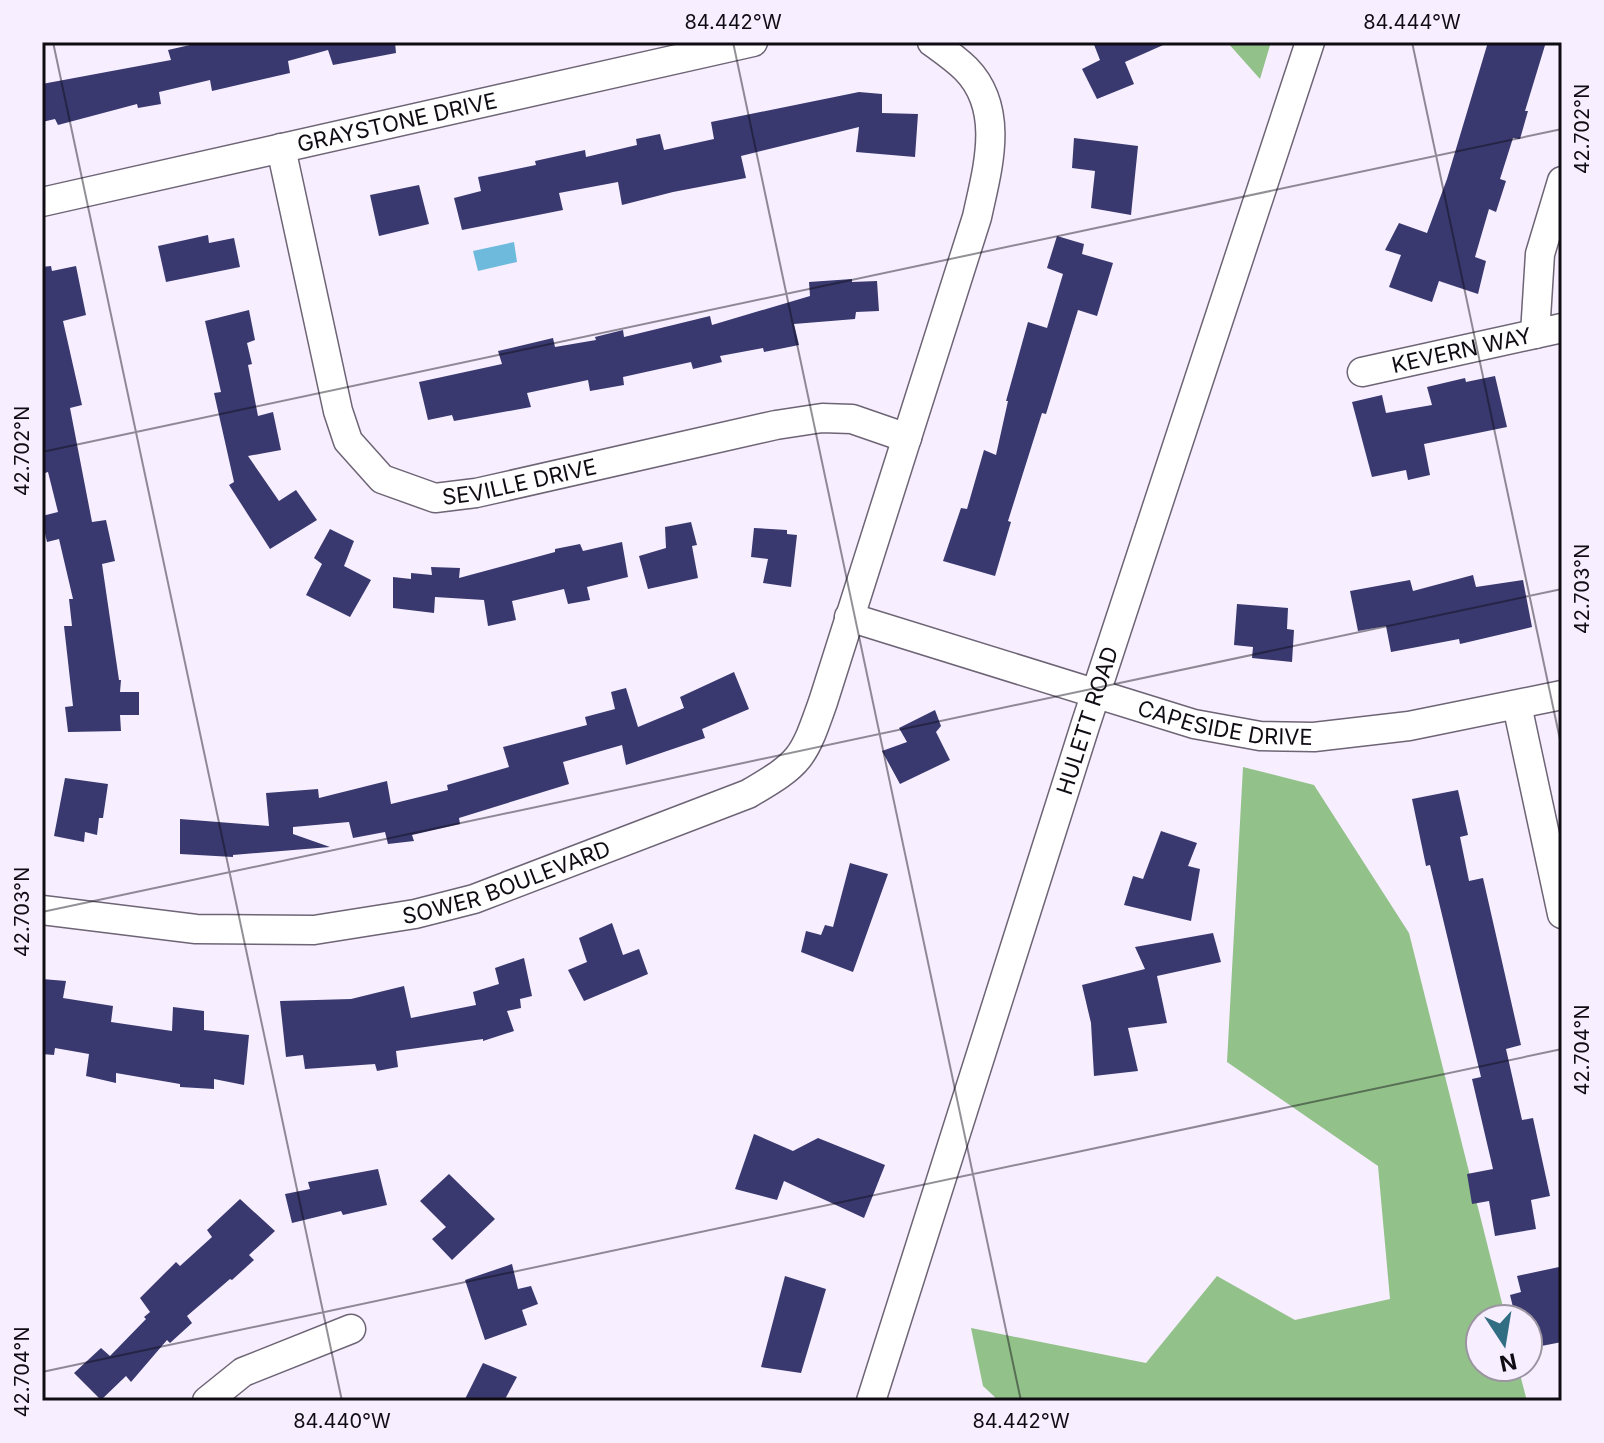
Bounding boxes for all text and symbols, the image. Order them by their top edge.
text: 84.442°W [684,10,782,34]
text: 84.444°W [1363,10,1461,34]
text: 42.702°N [1570,84,1594,174]
street label: GRAYSTONE DRIVE [295,87,499,157]
street label: KEVERN WAY [1389,322,1534,378]
text: 42.702°N [10,406,34,496]
street label: SEVILLE DRIVE [441,453,599,510]
text: 42.703°N [1570,544,1594,634]
street label: HULETT ROAD [1051,643,1123,798]
street label: CAPESIDE DRIVE [1135,694,1313,750]
street label: SOWER BOULEVARD [400,835,614,929]
text: 42.703°N [10,867,34,957]
text: 42.704°N [1570,1005,1594,1095]
north arrow [1464,1303,1544,1383]
text: 42.704°N [10,1327,34,1417]
text: N [1497,1348,1519,1377]
text: 84.440°W [293,1409,391,1433]
text: 84.442°W [972,1409,1070,1433]

